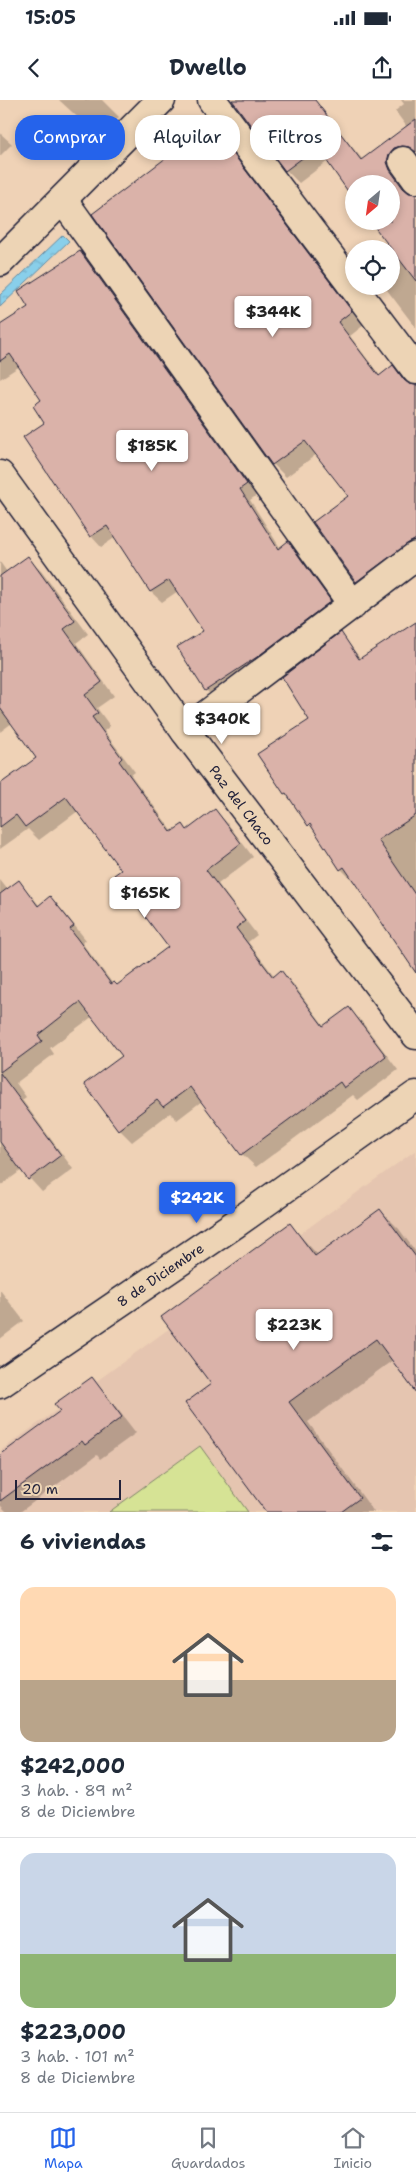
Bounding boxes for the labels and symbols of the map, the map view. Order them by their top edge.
north arrow [345,175,400,230]
pin: $344K [238,296,308,338]
pin: $185K [117,430,187,472]
pin: $340K [187,702,257,745]
street label: Paz del Chaco [205,762,277,849]
pin: $165K [110,876,180,919]
pin: $242K [162,1182,232,1224]
street label: 8 de Diciembre [113,1239,207,1311]
pin: $223K [259,1308,329,1351]
scale bar [15,1477,121,1500]

